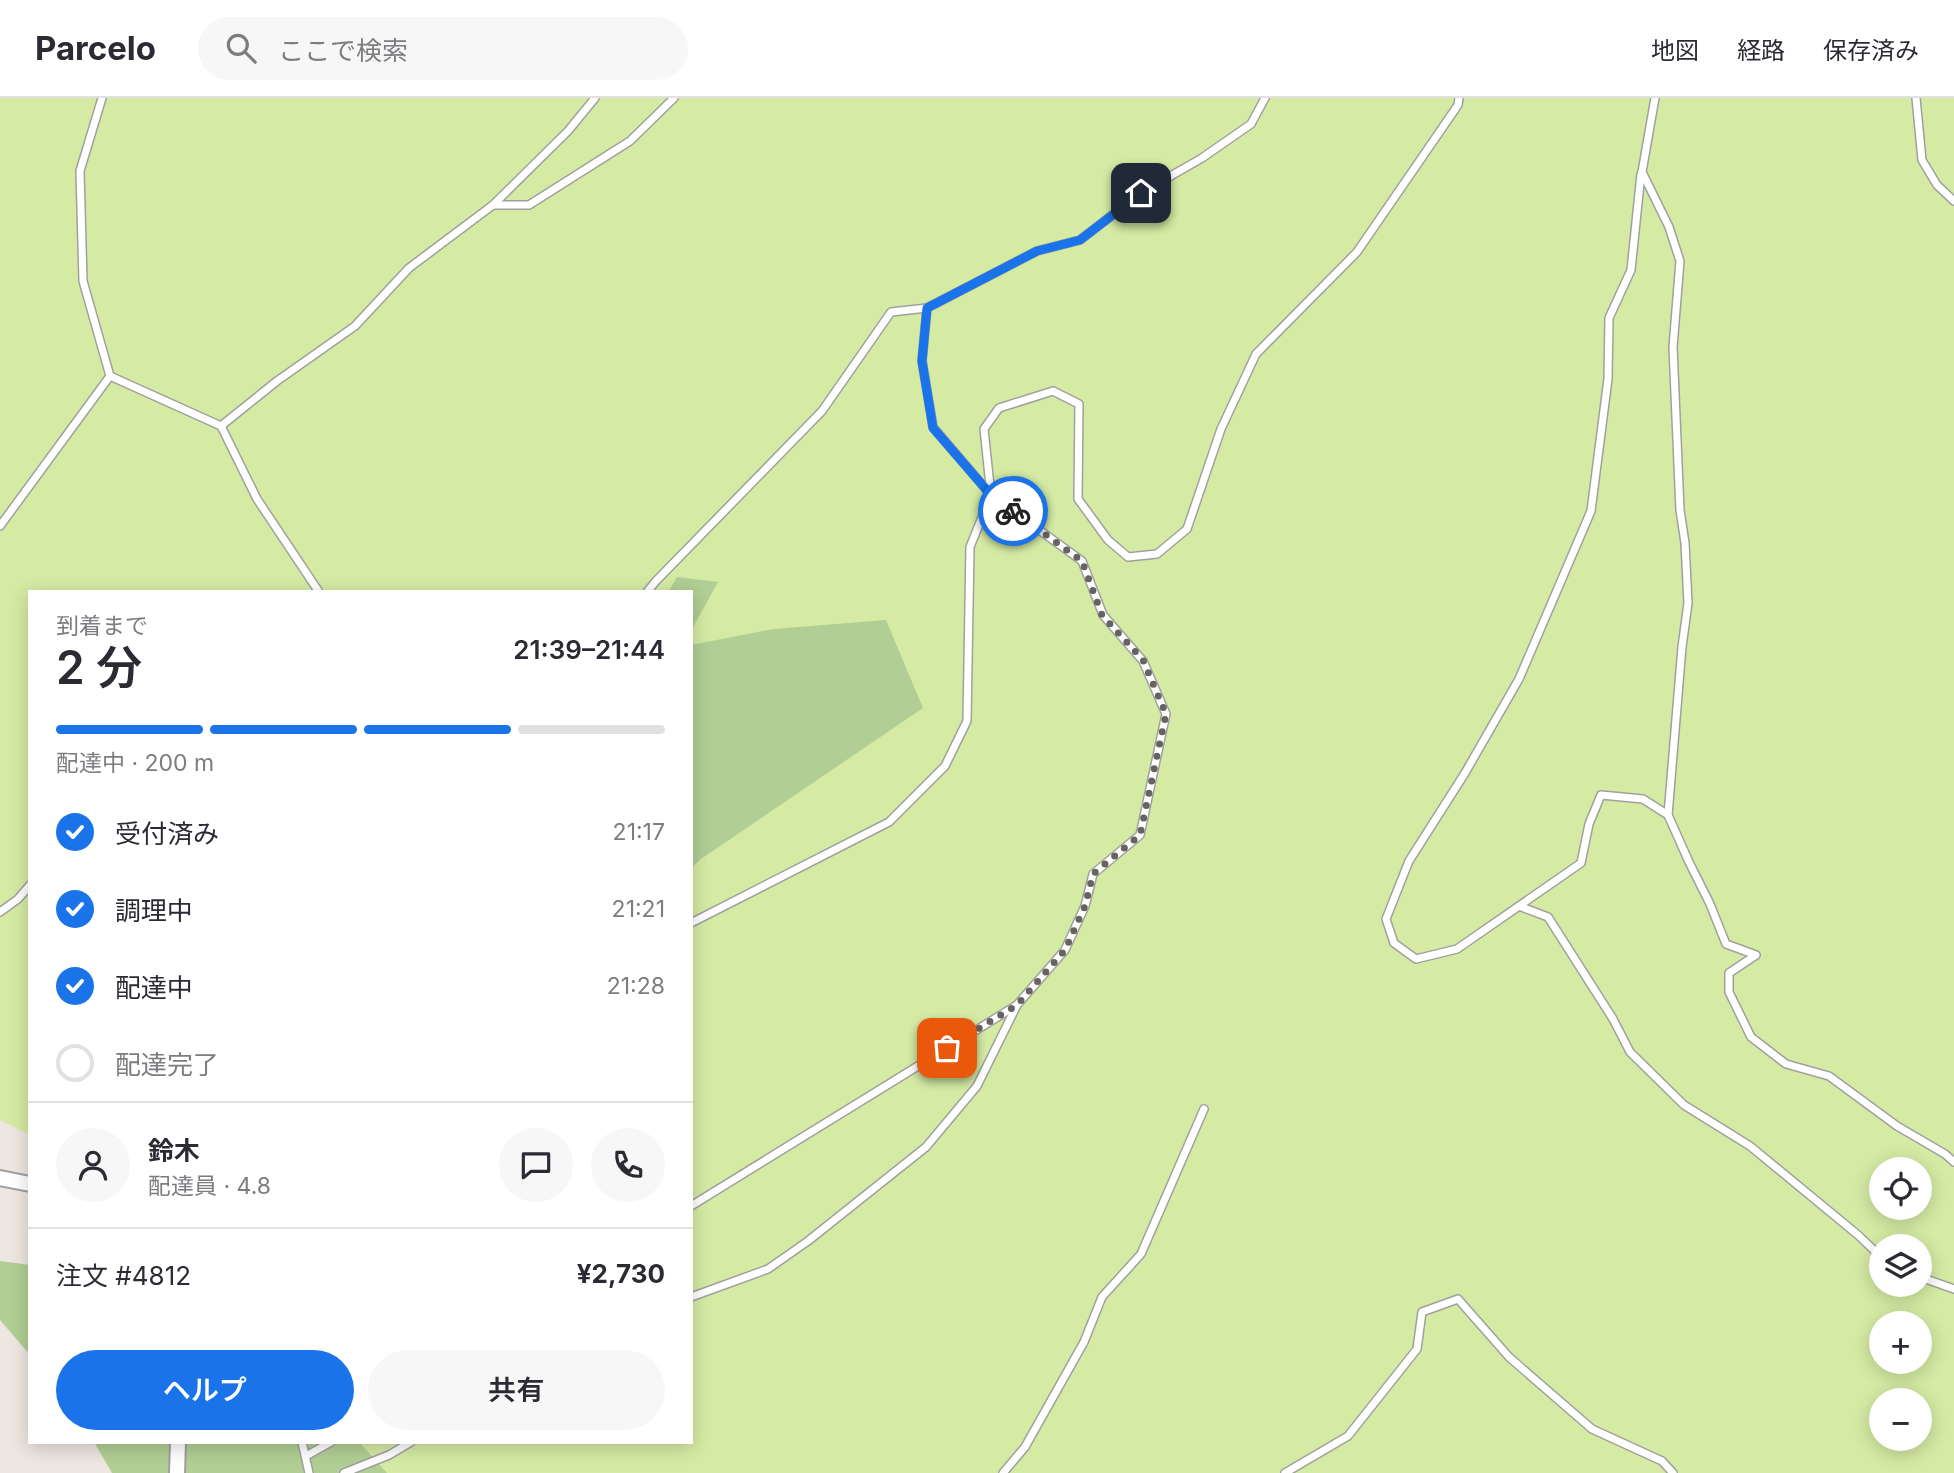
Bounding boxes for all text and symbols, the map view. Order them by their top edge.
search box [198,17,688,80]
text: Parcelo [35,28,156,68]
icon: search [222,29,260,67]
text: ここで検索 [278,35,408,66]
text: 地図 [1651,36,1699,65]
text: 経路 [1737,36,1785,65]
text: 保存済み [1823,36,1919,65]
pin [1111,163,1171,223]
icon: home [1122,174,1160,212]
courier [978,476,1048,546]
icon: bike [994,492,1032,530]
text: 到着まで [56,612,148,640]
text: 21:39–21:44 [513,634,665,665]
text: 2 分 [56,639,142,695]
text: 配達中 · 200 m [56,749,214,777]
icon: check [56,813,94,851]
text: 受付済み [115,818,219,849]
text: 21:17 [613,818,665,846]
icon: check [56,890,94,928]
text: 調理中 [115,895,193,926]
text: 21:21 [612,895,665,923]
icon: check [56,967,94,1005]
text: 配達中 [115,972,193,1003]
text: 21:28 [607,972,665,1000]
pin [917,1018,977,1078]
icon: bag [928,1029,966,1067]
text: 配達完了 [115,1049,219,1080]
button: person [56,1128,130,1202]
button: chat [499,1128,573,1202]
button: phone [591,1128,665,1202]
text: 鈴木 [148,1135,200,1166]
map controls [1869,1157,1932,1451]
button: locate [1869,1157,1932,1220]
text: 配達員 · 4.8 [148,1172,271,1200]
button: layers [1869,1234,1932,1297]
text: ¥2,730 [577,1258,665,1289]
text: 注文 #4812 [56,1260,191,1291]
button: + [1869,1311,1932,1374]
button: ヘルプ [56,1350,354,1430]
button: 共有 [368,1350,665,1430]
button: − [1869,1388,1932,1451]

